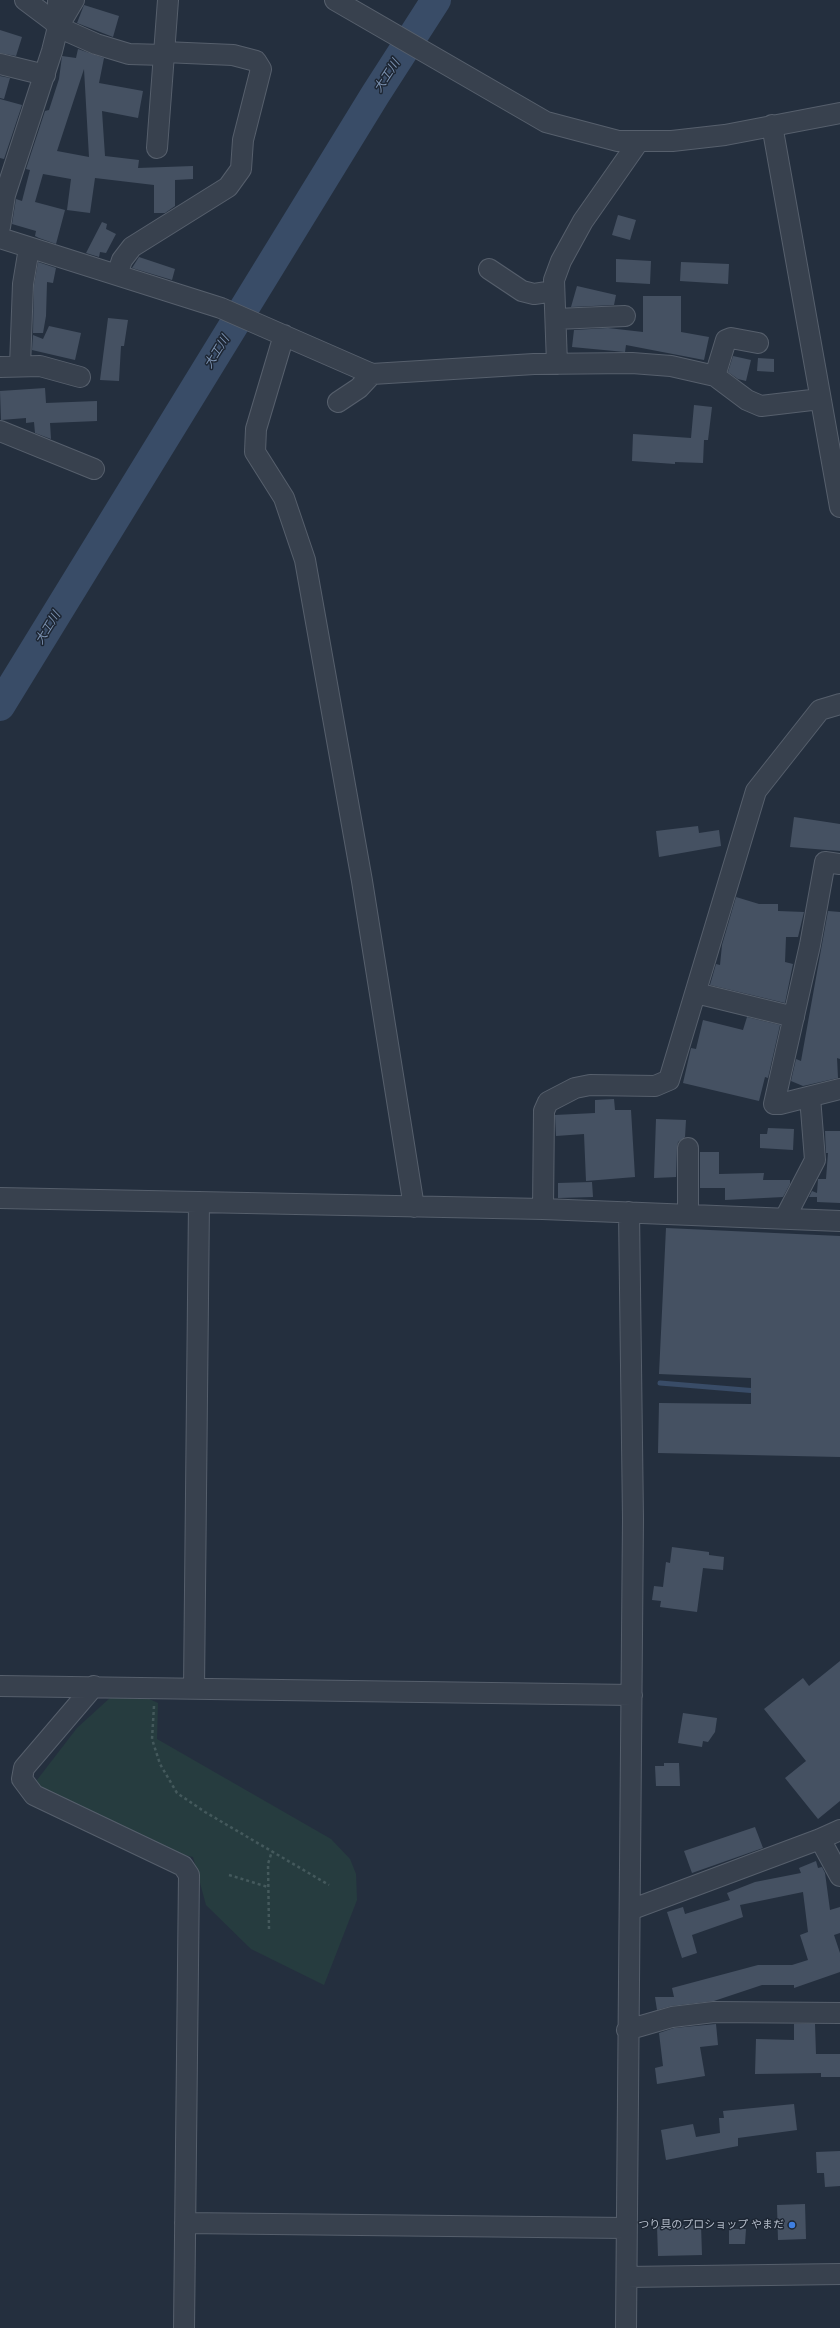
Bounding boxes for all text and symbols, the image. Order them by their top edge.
water label: 大工川 [371,57,403,95]
water label: 大工川 [201,333,233,371]
water label: 大工川 [32,609,64,647]
place label: つり具のプロショップ やまだ [638,2218,784,2232]
marker: つり具のプロショップ やまだ [787,2220,797,2230]

